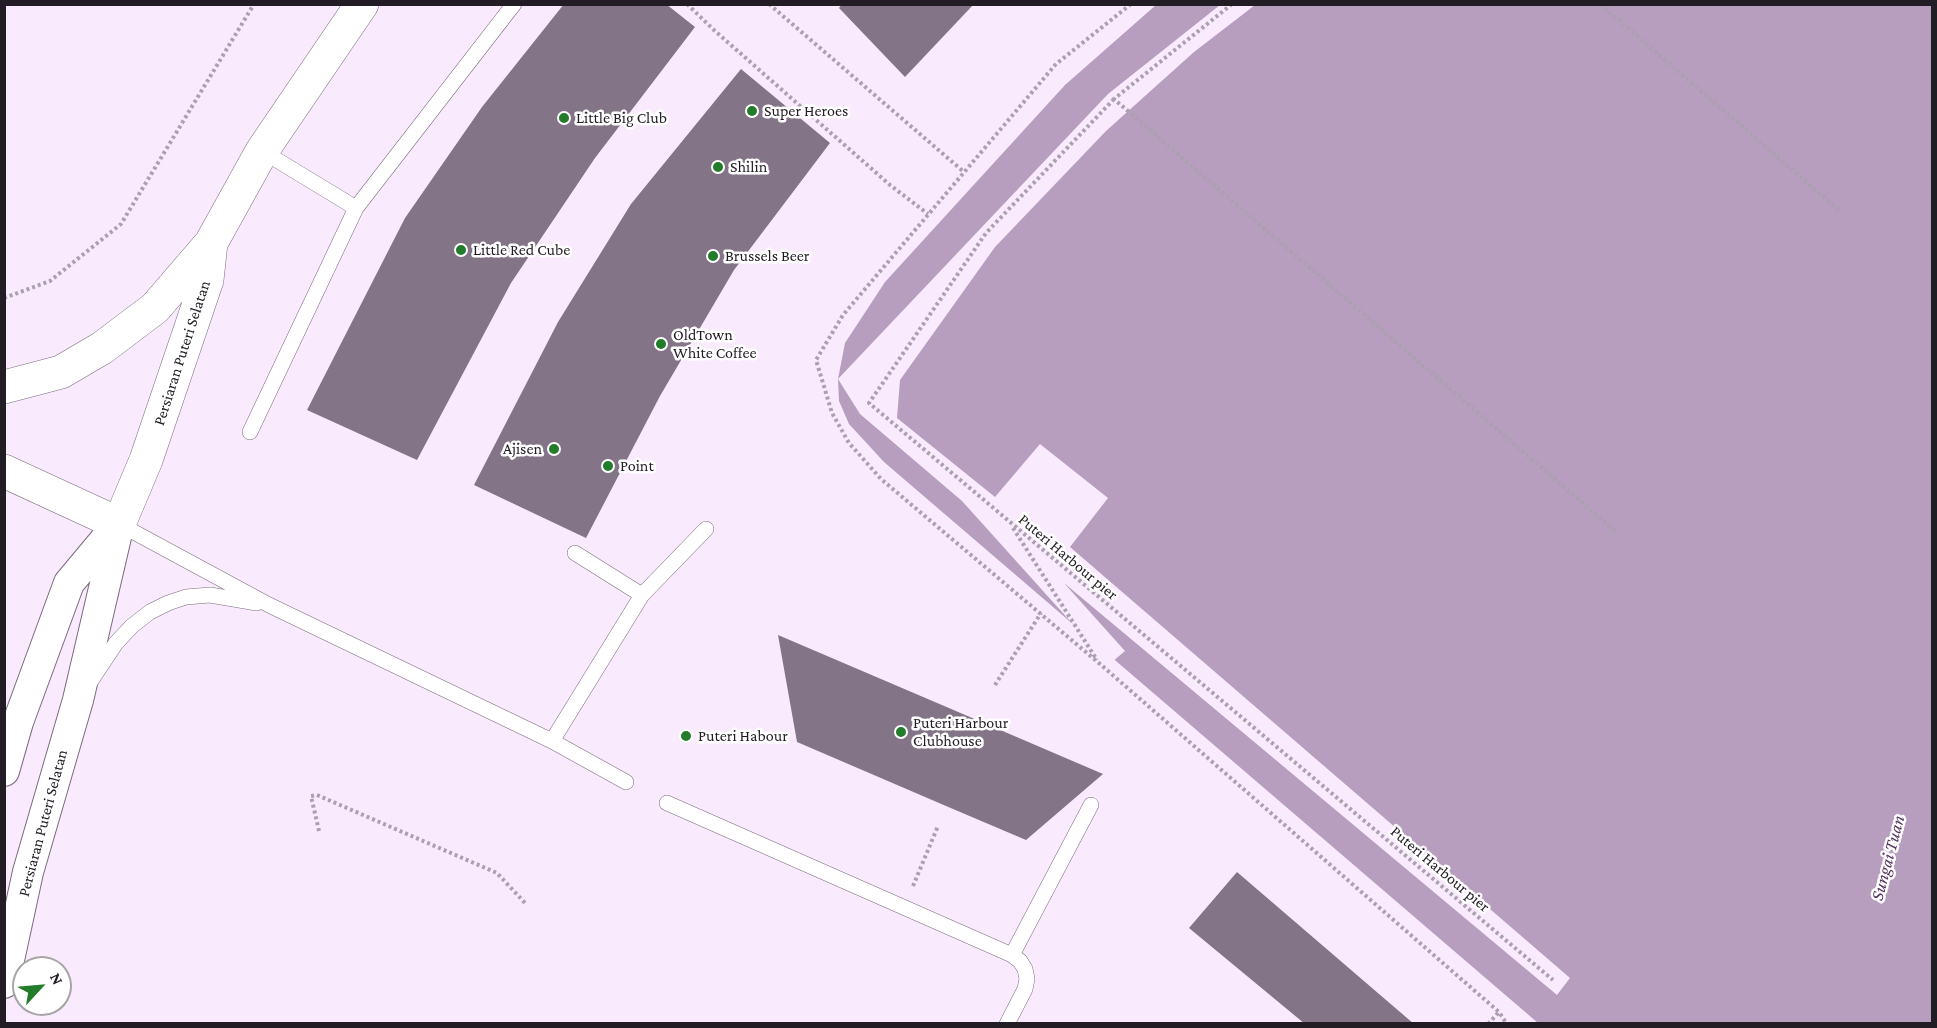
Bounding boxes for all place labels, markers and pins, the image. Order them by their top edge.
place label: Super Heroes [764,101,848,121]
marker: Super Heroes [745,104,759,118]
place label: Little Big Club [576,108,667,128]
marker: Little Big Club [557,111,571,125]
place label: Shilin [730,157,767,177]
marker: Shilin [711,160,725,174]
place label: Little Red Cube [473,240,570,260]
marker: Little Red Cube [454,243,468,257]
place label: Brussels Beer [725,246,810,266]
marker: Brussels Beer [706,249,720,263]
place label: OldTown White Coffee [673,325,756,363]
marker: OldTown White Coffee [654,337,668,351]
place label: Ajisen [503,439,542,459]
marker: Ajisen [547,442,561,456]
place label: Point [620,456,654,476]
marker: Point [601,459,615,473]
place label: Puteri Harbour Clubhouse [913,713,1008,751]
marker: Puteri Harbour Clubhouse [894,725,908,739]
place label: Puteri Habour [698,726,788,746]
marker: Puteri Habour [679,729,693,743]

